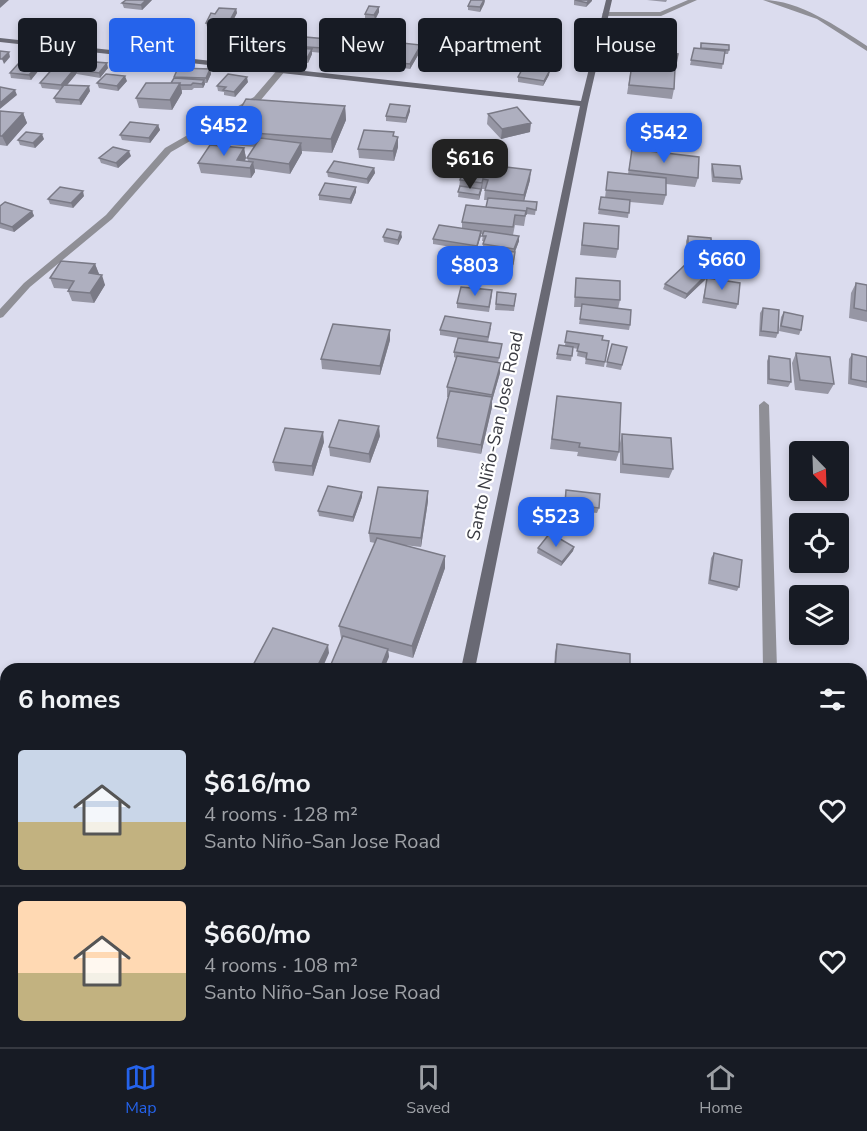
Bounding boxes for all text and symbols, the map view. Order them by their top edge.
chip: Buy [18,18,97,72]
chip: Rent [109,18,195,72]
chip: Filters [207,18,307,72]
chip: New [319,18,406,72]
chip: Apartment [418,18,562,72]
chip: House [574,18,677,72]
pin: $452 [188,106,260,157]
text: $452 [200,112,248,139]
pin: $542 [628,113,700,164]
text: $542 [640,119,688,146]
pin: $616 [434,139,506,190]
text: $616 [446,145,494,172]
pin: $660 [686,240,758,291]
pin: $803 [439,246,511,297]
text: $660 [698,246,746,273]
text: $803 [451,252,499,279]
street label: Santo Niño-San Jose Road [461,329,529,543]
north arrow [789,441,849,501]
map controls [789,441,849,645]
pin: $523 [520,497,592,548]
text: $523 [532,503,580,530]
button: locate [789,513,849,573]
button: layers [789,585,849,645]
text: 6 homes [18,682,120,717]
icon: filters [816,683,849,716]
text: $616/mo [204,766,311,801]
icon: home [66,774,138,846]
icon: heart [816,794,849,827]
text: 4 rooms · 128 m² [204,801,358,828]
text: Santo Niño-San Jose Road [204,828,441,855]
text: $660/mo [204,917,311,952]
icon: home [66,925,138,997]
icon: heart [816,945,849,978]
text: 4 rooms · 108 m² [204,952,358,979]
text: Santo Niño-San Jose Road [204,979,441,1006]
tab: Map [124,1061,157,1119]
tab: Saved [406,1061,450,1119]
tab: Home [699,1061,743,1119]

